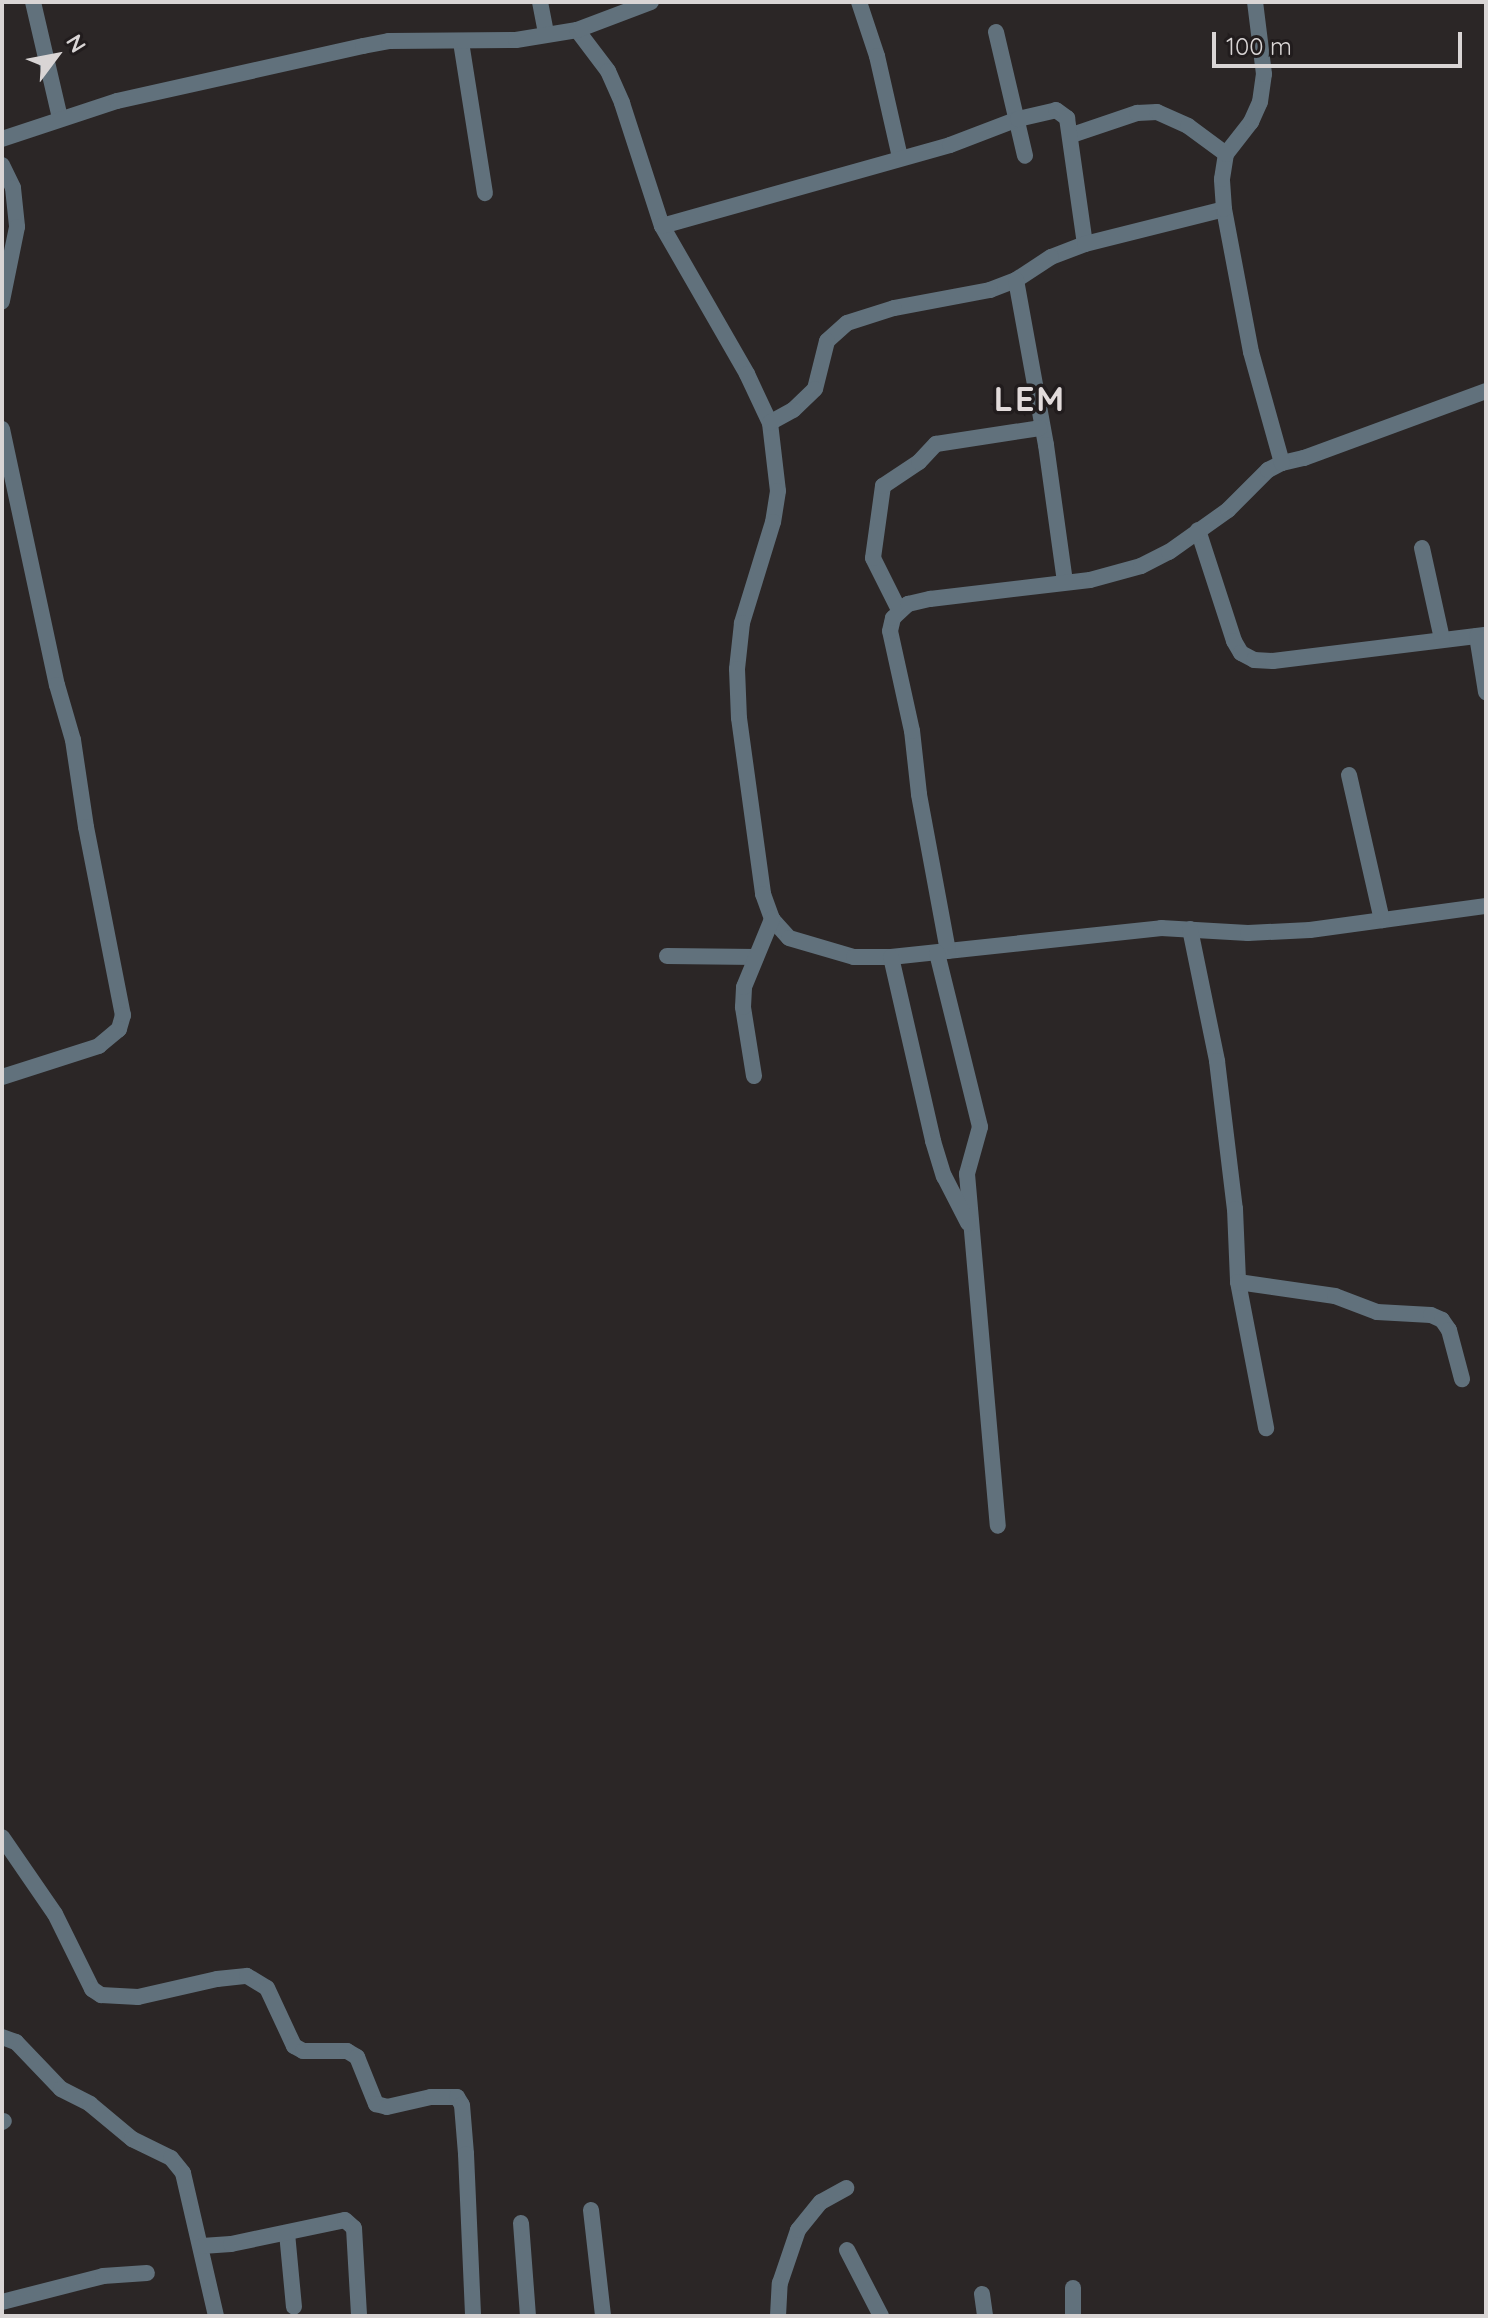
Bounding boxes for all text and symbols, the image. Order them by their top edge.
north arrow [16,16,96,96]
scale bar [1216,16,1466,66]
text: N [60,29,93,58]
text: 100 m [1226,31,1292,61]
district label: LEM [994,379,1066,419]

